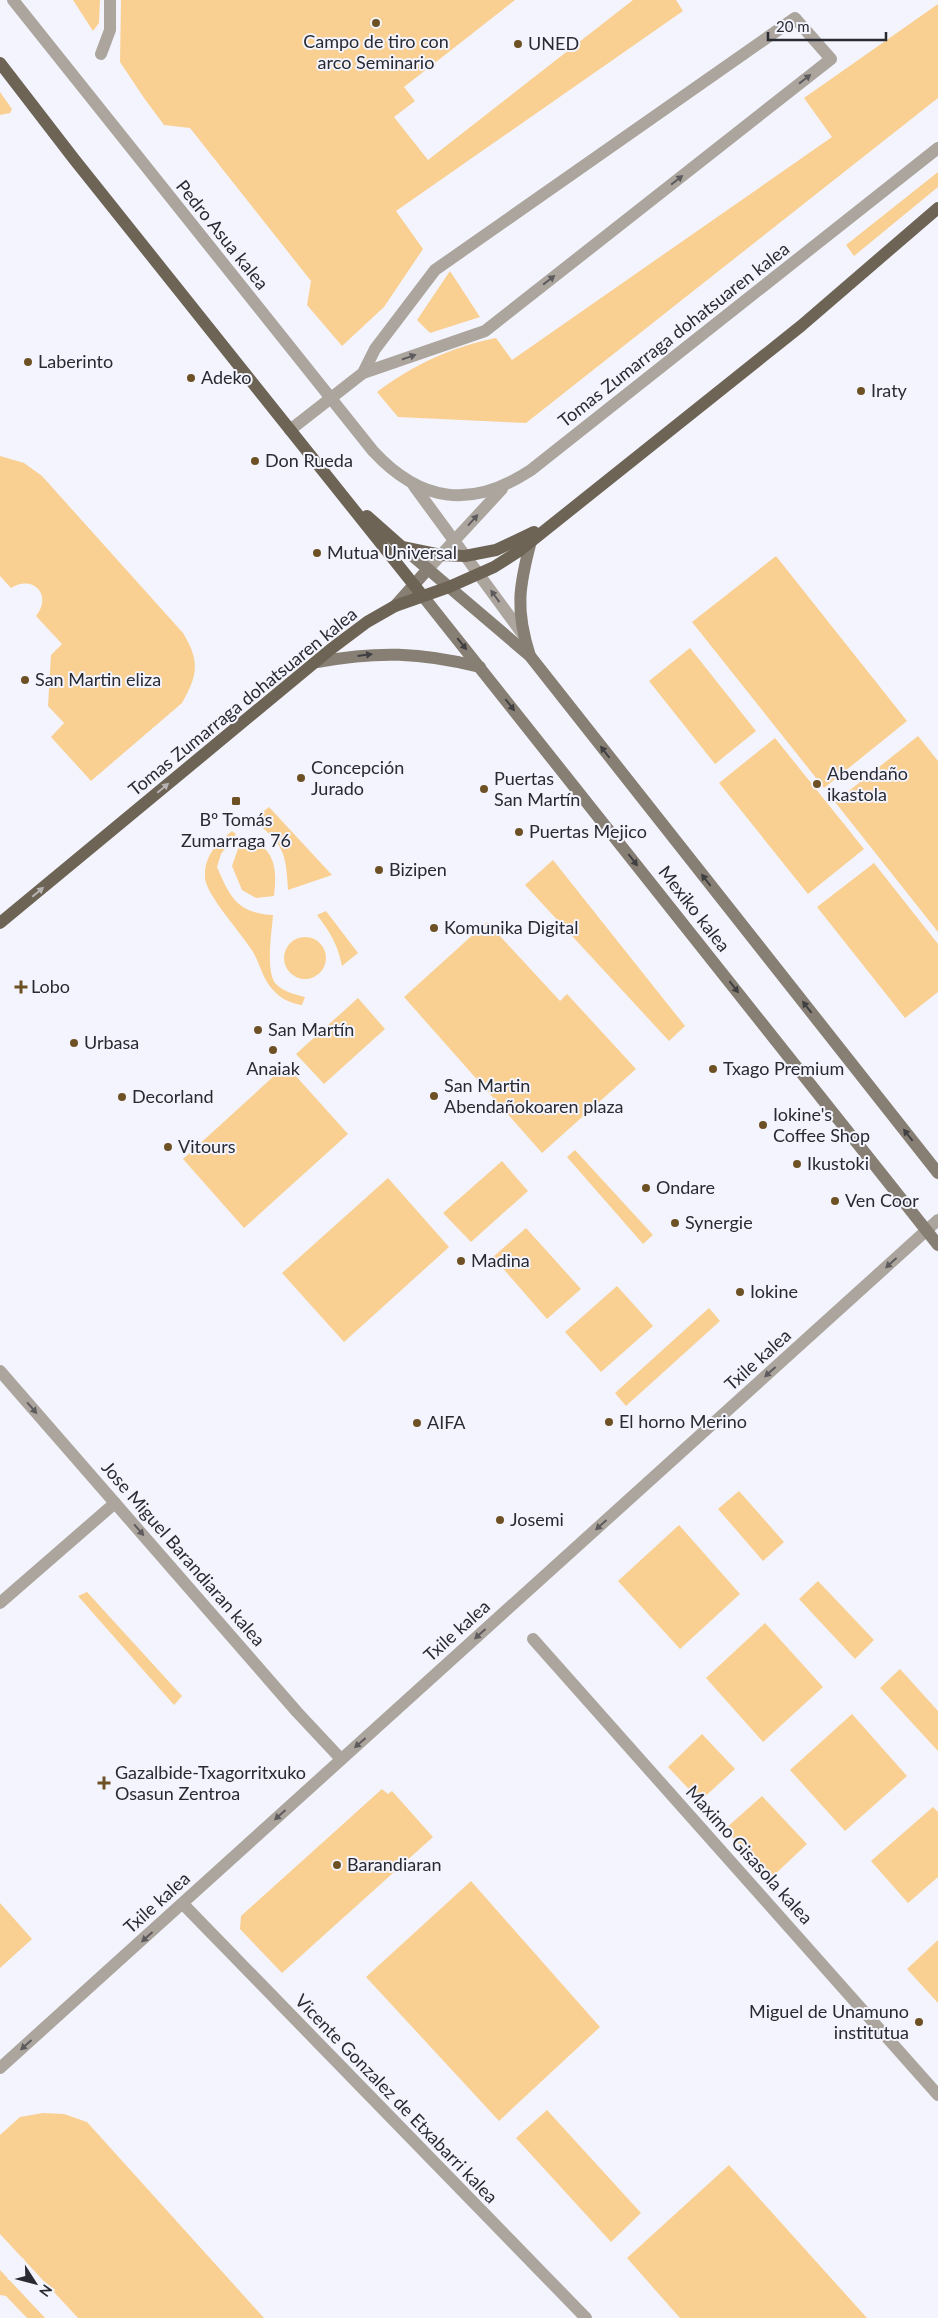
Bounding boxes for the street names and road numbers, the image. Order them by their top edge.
street label: Pedro Asua kalea [172,175,274,294]
street label: Tomas Zumarraga dohatsuaren kalea [553,237,793,431]
street label: Tomas Zumarraga dohatsuaren kalea [124,602,361,800]
street label: Mexiko kalea [654,861,735,956]
street label: Txile kalea [720,1324,795,1395]
street label: Jose Miguel Barandiaran kalea [97,1456,270,1650]
street label: Txile kalea [419,1595,494,1666]
street label: Maximo Gisasola kalea [682,1780,818,1928]
street label: Txile kalea [119,1867,194,1938]
street label: Vicente Gonzalez de Etxabarri kalea [291,1989,503,2207]

